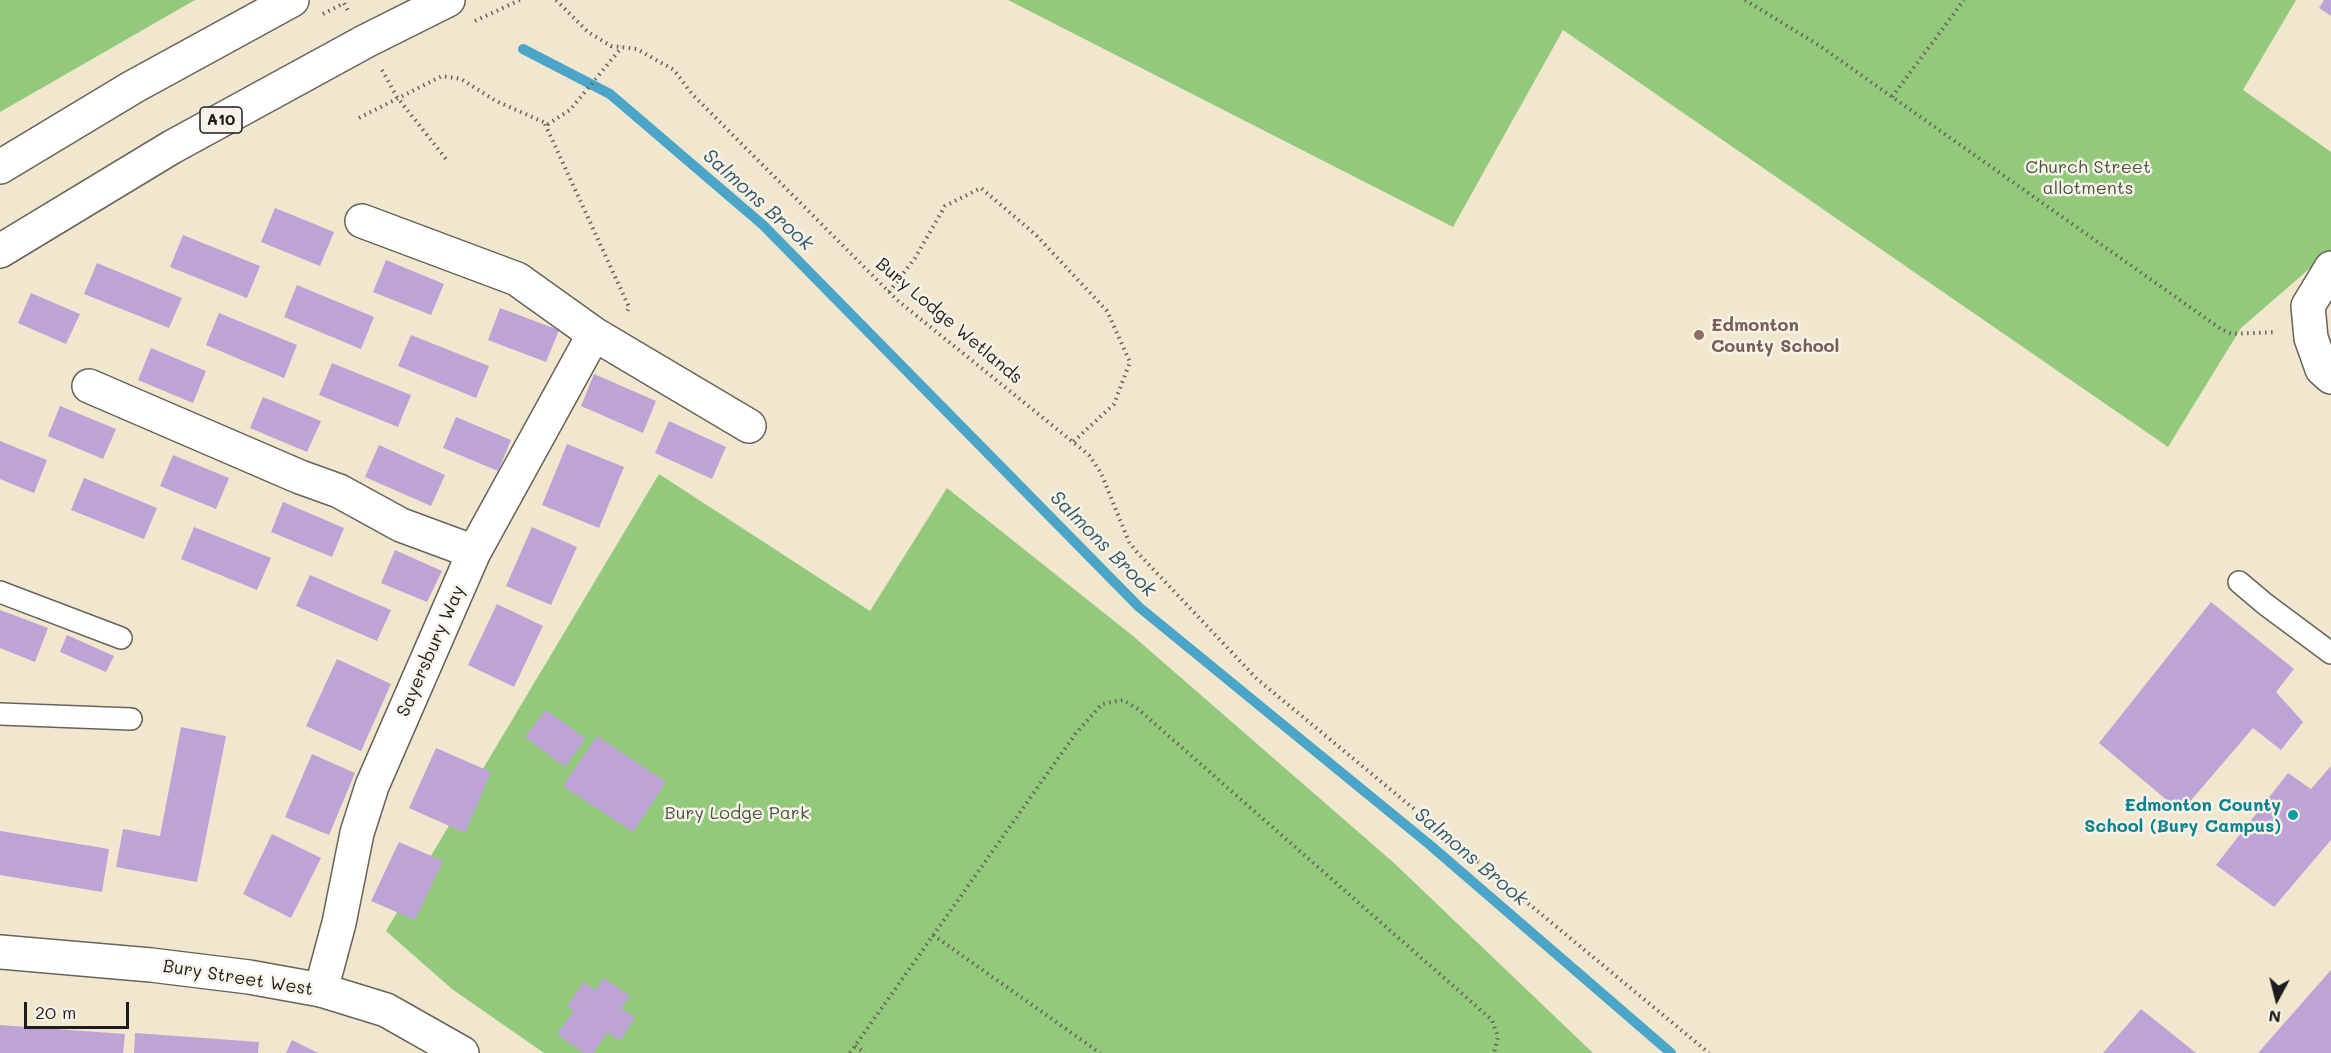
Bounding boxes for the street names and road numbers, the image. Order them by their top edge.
road number: A10 [200,107,242,133]
street label: Bury Lodge Wetlands [871,253,1027,389]
street label: Sayersbury Way [392,582,470,720]
street label: Bury Street West [161,955,315,1001]

